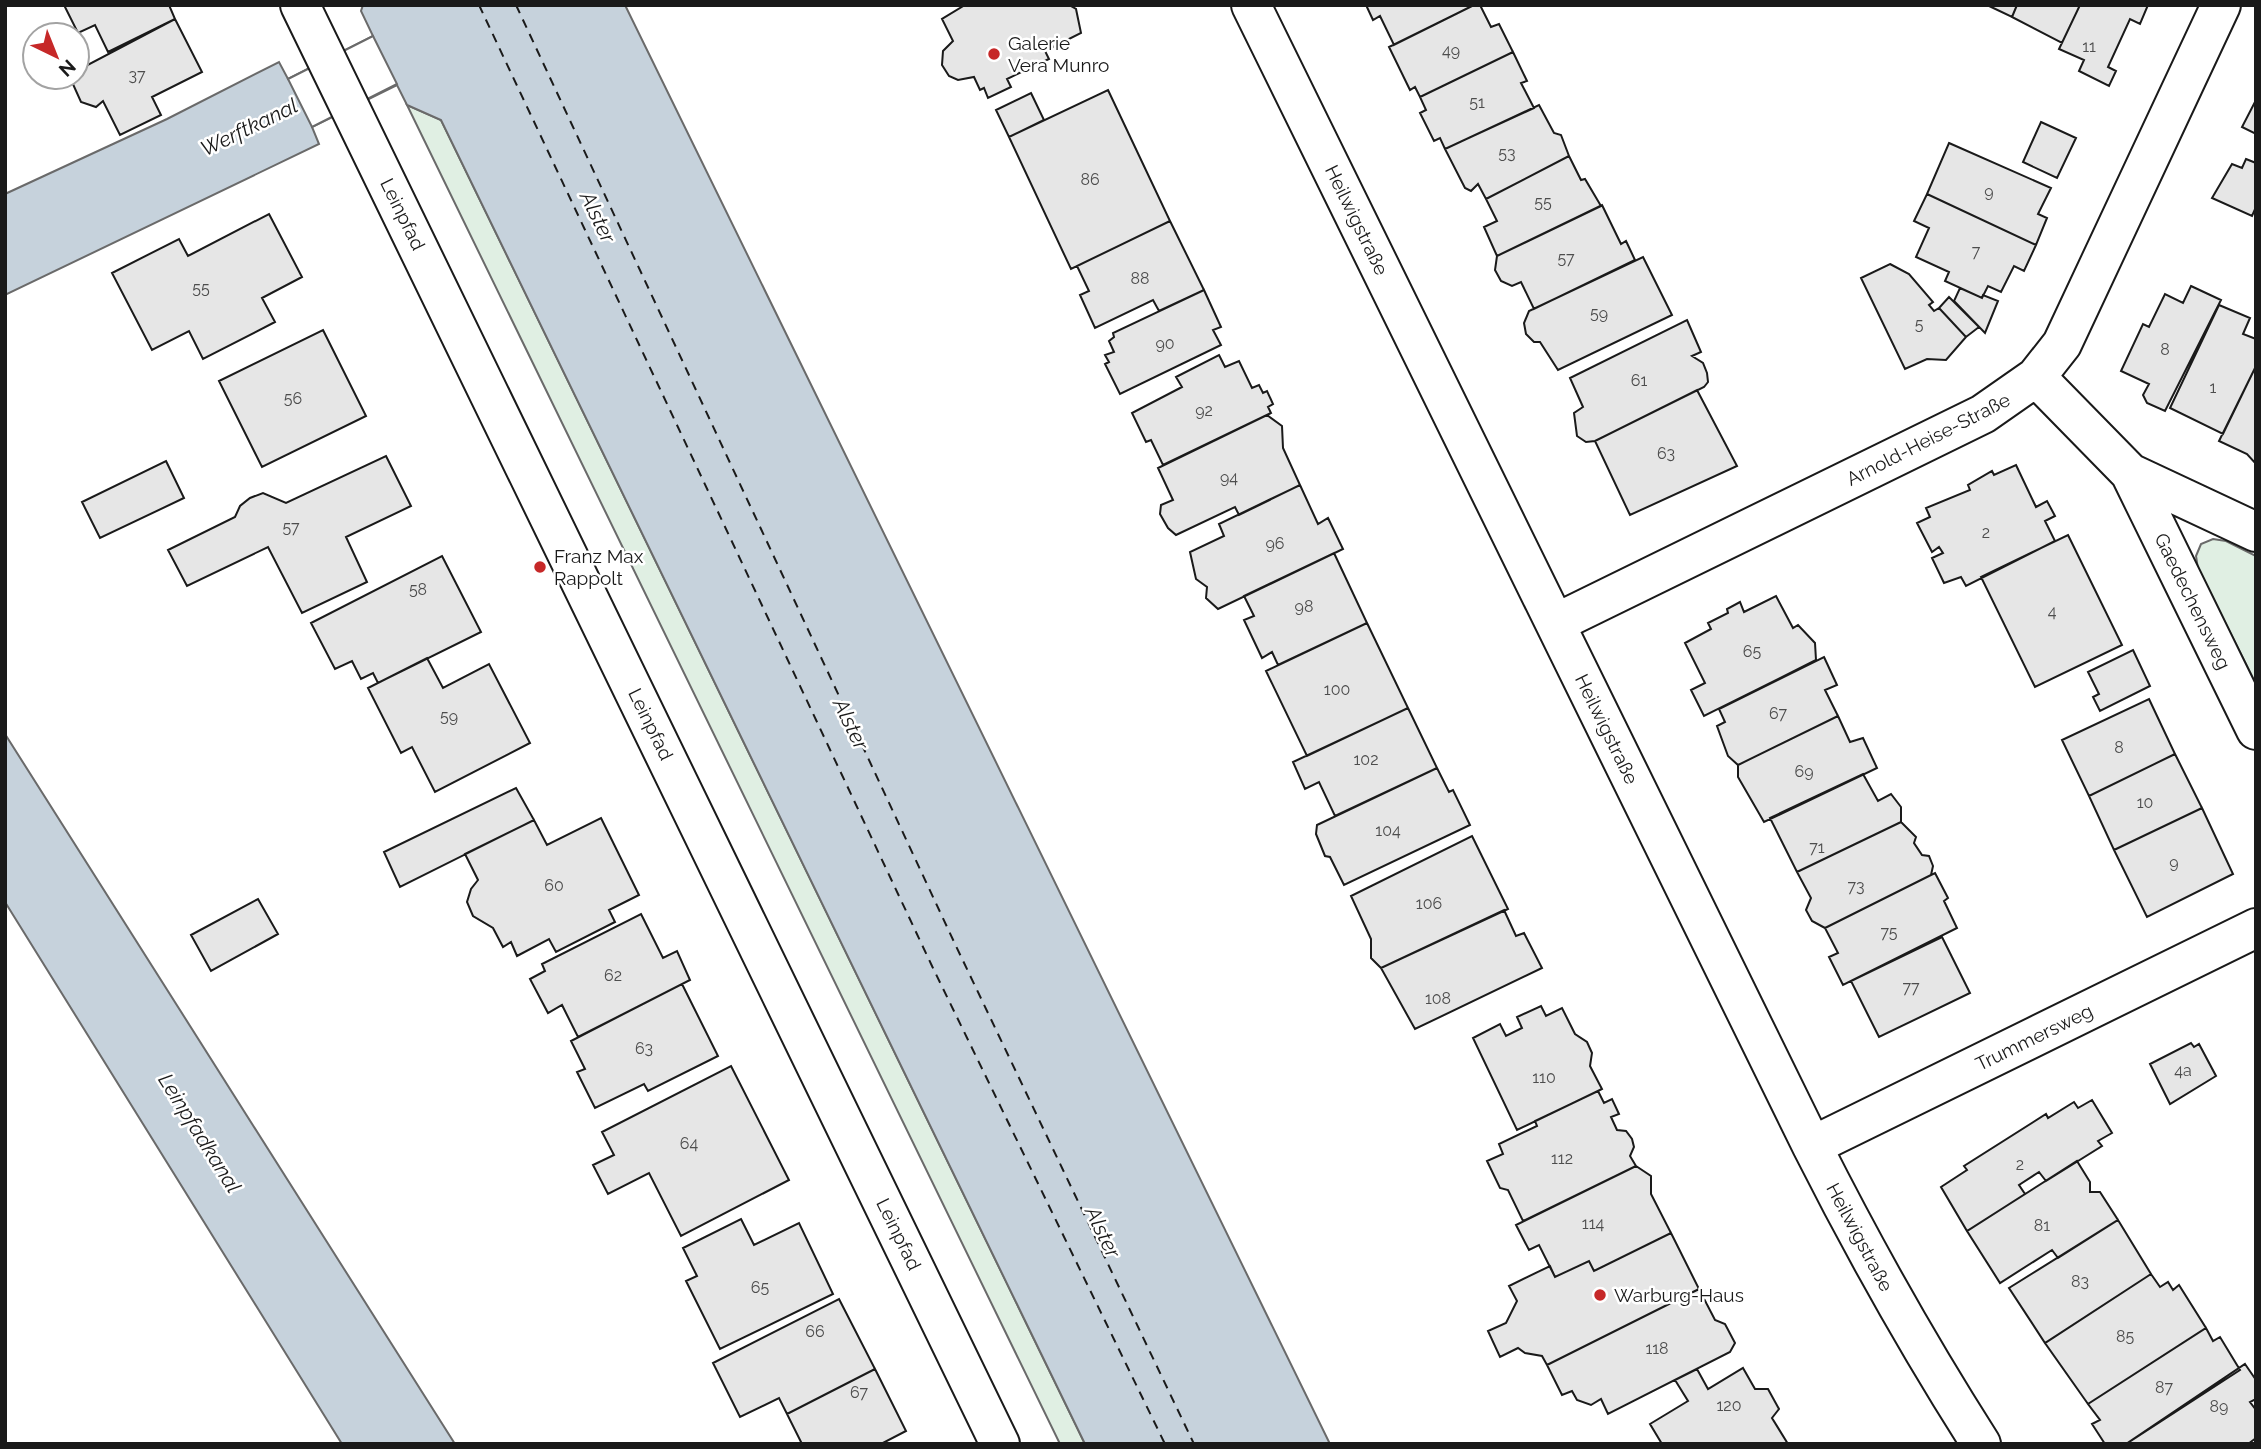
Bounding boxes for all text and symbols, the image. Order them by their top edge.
north arrow [21,21,91,91]
place label: Galerie Vera Munro [1008,32,1109,76]
house number: 11 [2082,37,2096,56]
house number: 49 [1442,41,1460,60]
marker: Galerie Vera Munro [986,46,1002,62]
text: N [55,55,80,81]
house number: 37 [128,66,146,85]
water label: Werftkanal [196,93,302,161]
house number: 51 [1469,93,1485,112]
house number: 53 [1498,144,1516,163]
street label: Heilwigstraße [1321,161,1393,279]
house number: 86 [1080,170,1100,189]
street label: Leinpfad [376,174,430,254]
house number: 9 [1984,182,1994,201]
water label: Alster [575,186,621,247]
house number: 55 [1534,193,1552,212]
house number: 7 [1972,242,1981,261]
house number: 57 [1557,249,1575,268]
house number: 88 [1131,269,1149,288]
house number: 55 [192,279,210,298]
house number: 59 [1590,304,1608,323]
house number: 5 [1915,315,1924,334]
house number: 90 [1155,334,1175,353]
house number: 8 [2160,340,2170,359]
house number: 61 [1631,371,1647,390]
house number: 1 [2210,378,2217,397]
street label: Arnold-Heise-Straße [1842,388,2014,490]
house number: 56 [284,389,302,408]
house number: 92 [1195,401,1213,420]
house number: 63 [1657,444,1675,463]
house number: 94 [1220,468,1238,487]
house number: 57 [282,518,300,537]
house number: 2 [1982,523,1990,542]
street label: Gaedechensweg [2150,529,2236,673]
house number: 96 [1265,534,1285,553]
place label: Franz Max Rappolt [554,545,644,589]
marker: Franz Max Rappolt [532,559,548,575]
house number: 58 [409,580,427,599]
house number: 98 [1295,597,1313,616]
house number: 4 [2048,602,2057,621]
house number: 65 [1743,642,1761,661]
street label: Heilwigstraße [1571,670,1643,788]
house number: 100 [1324,680,1350,699]
street label: Leinpfad [624,684,678,764]
water label: Alster [828,693,874,754]
house number: 67 [1769,704,1788,723]
house number: 59 [440,707,458,726]
house number: 8 [2114,738,2124,757]
house number: 102 [1354,750,1378,769]
house number: 69 [1794,762,1814,781]
house number: 10 [2137,793,2153,812]
house number: 104 [1375,821,1401,840]
house number: 71 [1809,838,1825,857]
house number: 9 [2169,853,2179,872]
house number: 60 [544,876,564,895]
house number: 73 [1847,877,1865,896]
house number: 106 [1416,894,1442,913]
house number: 75 [1880,923,1898,942]
house number: 62 [604,966,622,985]
house number: 77 [1902,978,1920,997]
house number: 108 [1425,989,1451,1008]
street label: Trummersweg [1972,999,2096,1075]
house number: 63 [635,1039,653,1058]
house number: 4a [2174,1061,2192,1080]
house number: 110 [1532,1068,1556,1087]
water label: Leinpfadkanal [153,1069,247,1197]
house number: 64 [680,1134,698,1153]
house number: 112 [1551,1149,1573,1168]
house number: 2 [2016,1155,2024,1174]
street label: Heilwigstraße [1822,1179,1898,1295]
street label: Leinpfad [872,1194,926,1274]
water label: Alster [1080,1201,1126,1262]
house number: 114 [1582,1214,1604,1233]
house number: 81 [2034,1216,2050,1235]
house number: 83 [2071,1272,2089,1291]
house number: 65 [751,1278,769,1297]
place label: Warburg-Haus [1614,1284,1744,1306]
marker: Warburg-Haus [1592,1287,1608,1303]
house number: 66 [805,1322,825,1341]
house number: 85 [2116,1327,2134,1346]
house number: 118 [1645,1339,1669,1358]
house number: 87 [2155,1378,2173,1397]
house number: 67 [850,1383,869,1402]
house number: 120 [1717,1396,1741,1415]
house number: 89 [2210,1397,2228,1416]

